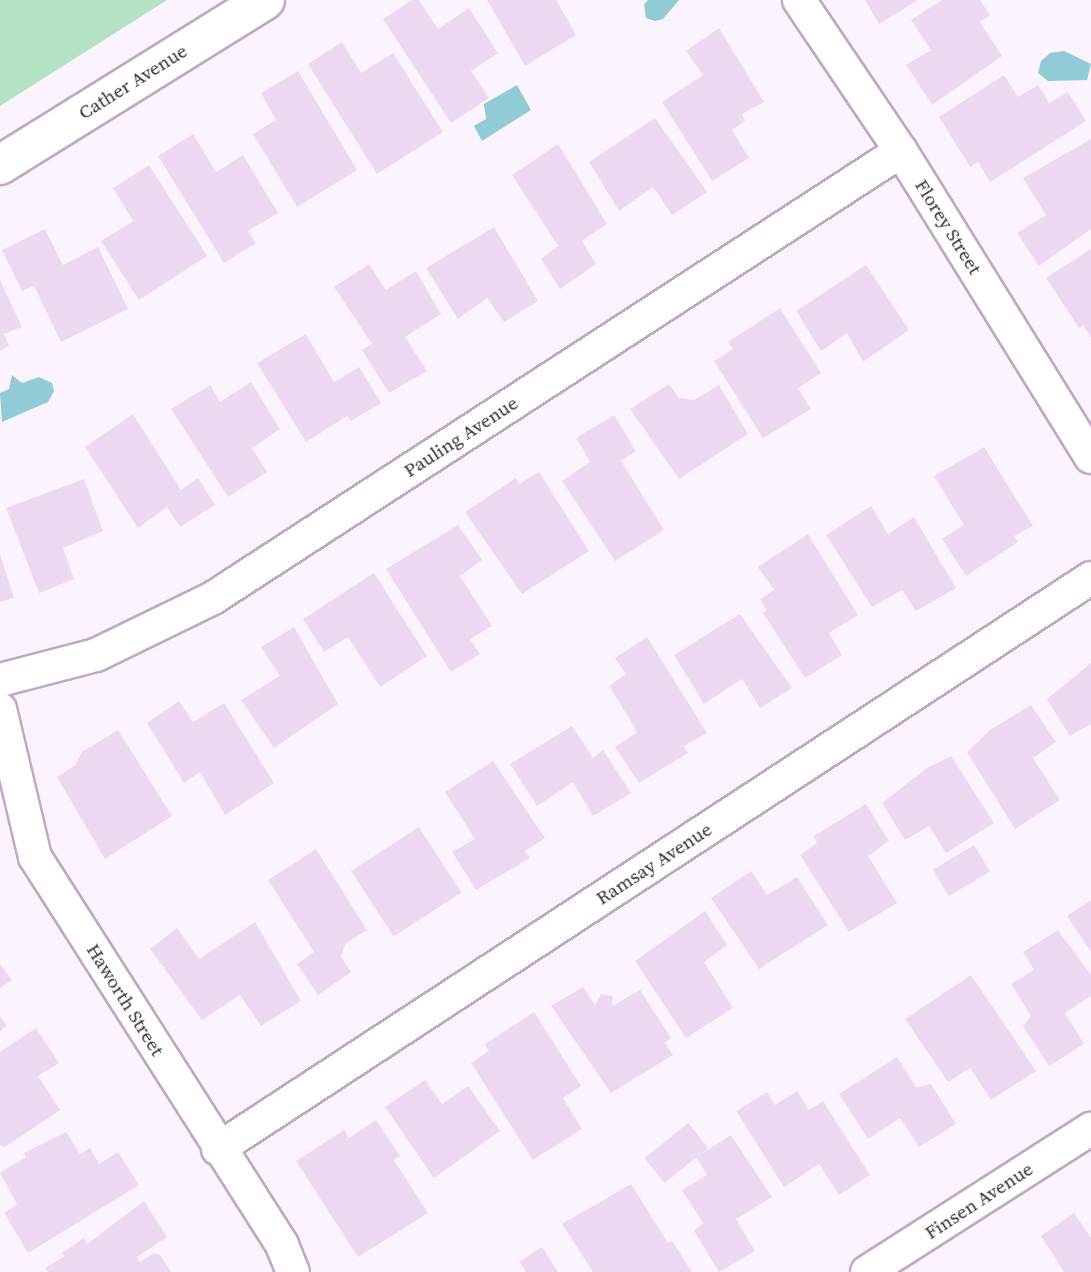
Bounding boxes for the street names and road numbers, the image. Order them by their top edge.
street label: Cather Avenue [74,40,192,124]
street label: Florey Street [910,175,986,279]
street label: Pauling Avenue [400,392,522,482]
street label: Ramsay Avenue [592,818,716,910]
street label: Haworth Street [81,940,169,1060]
street label: Finsen Avenue [921,1158,1037,1244]

